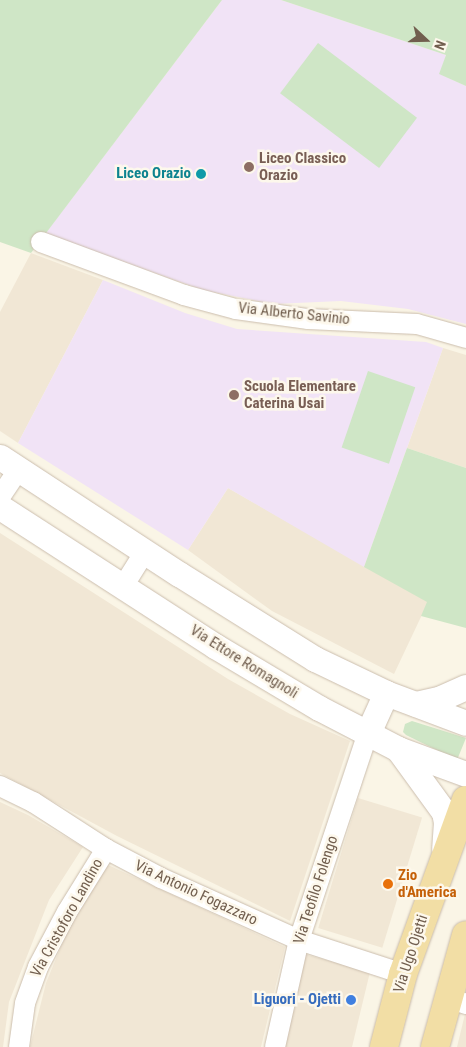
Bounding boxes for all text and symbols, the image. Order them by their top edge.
north arrow [401,15,451,65]
text: N [431,38,449,52]
place label: Liceo Classico Orazio [259,149,346,184]
marker: Liceo Classico Orazio [243,161,255,173]
place label: Liceo Orazio [116,165,191,183]
marker: Liceo Orazio [195,168,207,180]
street label: Via Alberto Savinio [237,299,351,329]
place label: Scuola Elementare Caterina Usai [244,377,356,412]
marker: Scuola Elementare Caterina Usai [228,389,240,401]
street label: Via Ettore Romagnoli [187,621,301,703]
street label: Via Teofilo Folengo [290,833,342,947]
street label: Via Cristoforo Landino [27,856,107,980]
street label: Via Antonio Fogazzaro [132,857,260,929]
place label: Zio d'America [398,866,457,901]
marker: Zio d'America [382,878,394,890]
street label: Via Ugo Ojetti [390,913,432,995]
place label: Liguori - Ojetti [254,991,341,1009]
marker: Liguori - Ojetti [345,994,357,1006]

